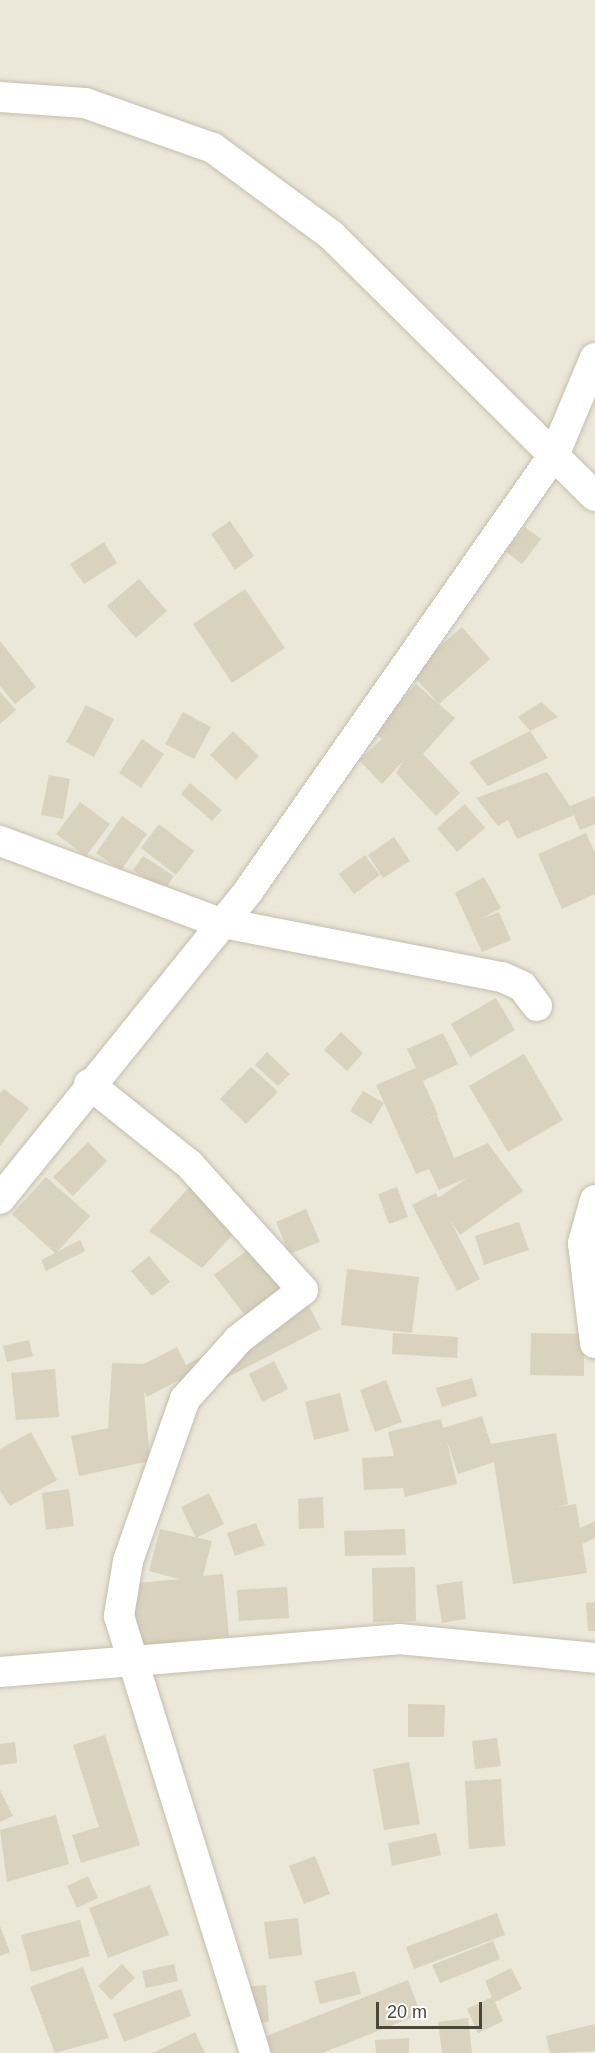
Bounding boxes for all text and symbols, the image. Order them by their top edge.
scale bar [379,1990,486,2028]
text: 20 m [387,2002,427,2022]

